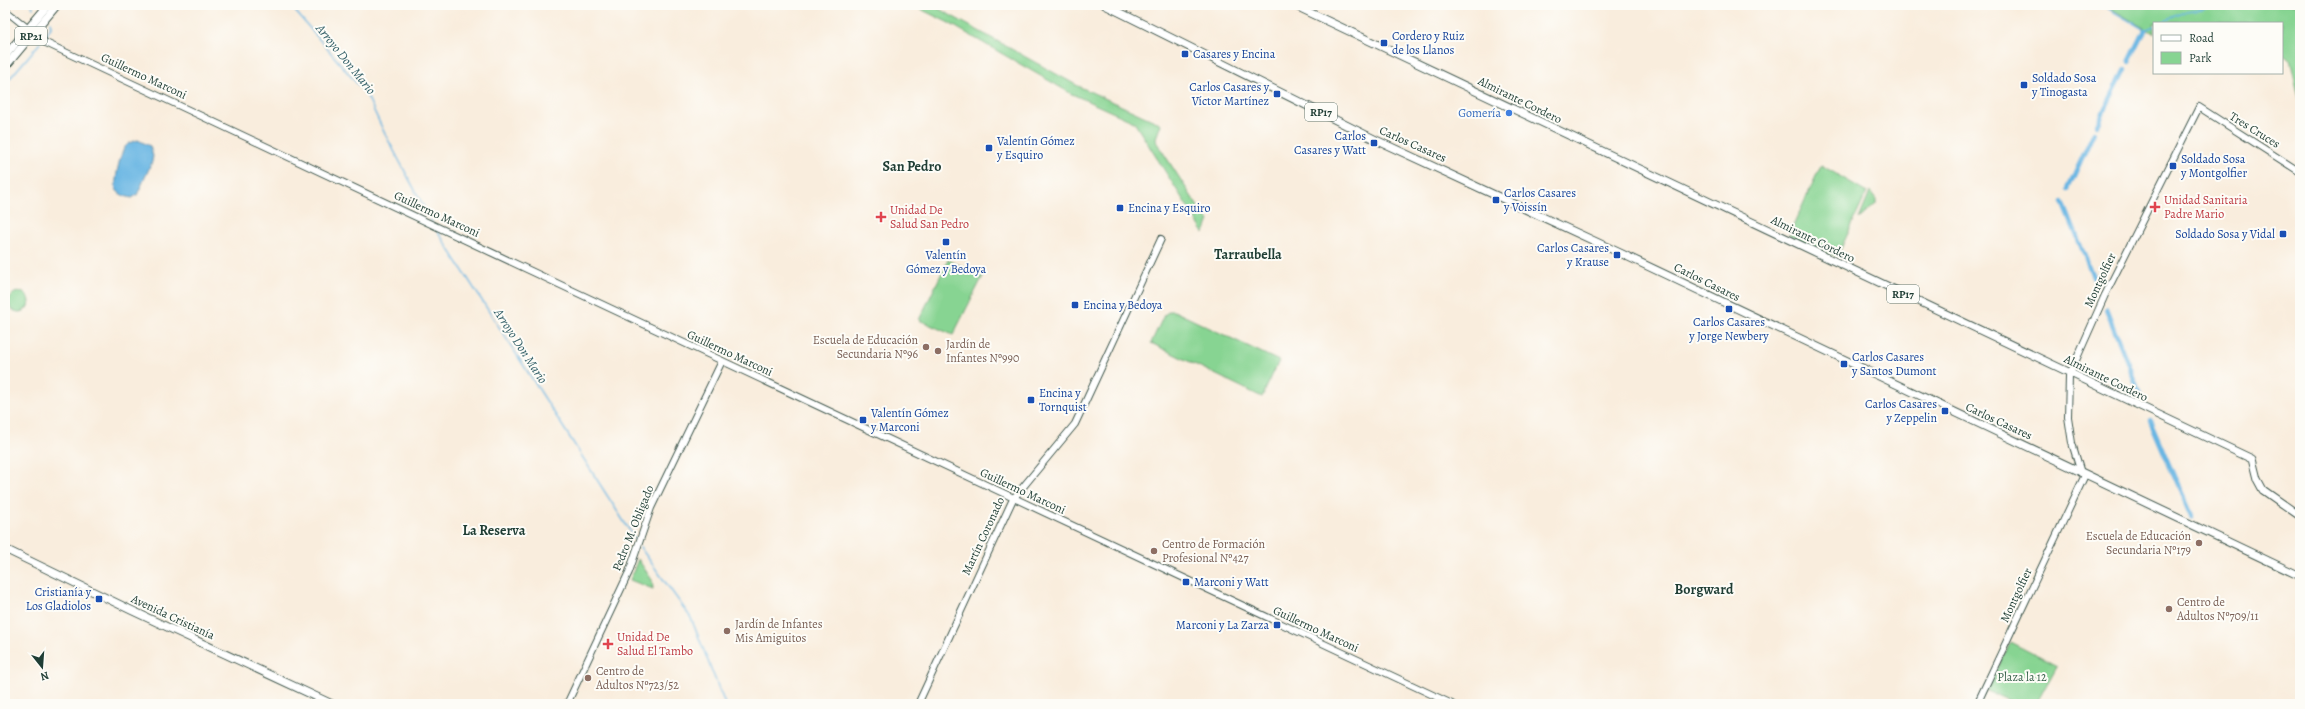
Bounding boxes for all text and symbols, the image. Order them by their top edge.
water label: Arroyo Don Mario [312,19,380,98]
legend [2153,22,2283,74]
road number: RP21 [15,27,47,45]
place label: Cordero y Ruiz de los Llanos [1392,28,1464,58]
text: Road [2189,30,2215,46]
marker: Cordero y Ruiz de los Llanos [1379,38,1389,48]
place label: Casares y Encina [1193,46,1276,62]
street label: Guillermo Marconi [99,49,189,103]
marker: Casares y Encina [1180,49,1190,59]
text: Park [2189,50,2212,66]
place label: Soldado Sosa y Tinogasta [2031,70,2097,100]
street label: Almirante Cordero [1475,72,1565,127]
place label: Carlos Casares y Víctor Martínez [1189,79,1270,109]
marker: Soldado Sosa y Tinogasta [2019,80,2029,90]
marker: Carlos Casares y Víctor Martínez [1272,89,1282,99]
road number: RP17 [1305,103,1337,121]
place label: Gomería [1458,105,1501,121]
marker: Gomería [1504,108,1514,118]
street label: Tres Cruces [2227,108,2283,152]
street label: Carlos Casares [1377,122,1449,166]
place label: Carlos Casares y Watt [1294,128,1366,158]
place label: Valentín Gómez y Esquiro [996,133,1075,163]
marker: Carlos Casares y Watt [1369,138,1379,148]
marker: Valentín Gómez y Esquiro [984,143,994,153]
place label: Soldado Sosa y Montgolfier [2180,151,2248,181]
district label: San Pedro [883,157,941,176]
marker: Soldado Sosa y Montgolfier [2168,161,2178,171]
place label: Carlos Casares y Voissín [1503,185,1576,215]
street label: Guillermo Marconi [392,187,482,241]
place label: Unidad Sanitaria Padre Mario [2164,192,2248,222]
marker: Carlos Casares y Voissín [1491,195,1501,205]
place label: Encina y Esquiro [1128,200,1211,216]
marker: Unidad Sanitaria Padre Mario [2149,201,2161,213]
place label: Unidad De Salud San Pedro [890,202,969,232]
marker: Encina y Esquiro [1115,203,1125,213]
marker: Unidad De Salud San Pedro [875,211,887,223]
street label: Almirante Cordero [1768,211,1858,266]
place label: Soldado Sosa y Vidal [2175,226,2275,242]
marker: Soldado Sosa y Vidal [2278,229,2288,239]
marker: Valentín Gómez y Bedoya [941,237,951,247]
place label: Carlos Casares y Krause [1537,240,1609,270]
district label: Tarraubella [1214,245,1282,264]
place label: Valentín Gómez y Bedoya [906,247,986,277]
marker: Carlos Casares y Krause [1612,250,1622,260]
street label: Montgolfier [2080,250,2120,310]
street label: Carlos Casares [1671,259,1743,305]
road number: RP17 [1887,285,1919,303]
place label: Encina y Bedoya [1083,297,1163,313]
marker: Encina y Bedoya [1070,300,1080,310]
water label: Arroyo Don Mario [490,304,552,387]
marker: Carlos Casares y Jorge Newbery [1724,304,1734,314]
place label: Carlos Casares y Jorge Newbery [1688,314,1769,344]
street label: Guillermo Marconi [685,326,775,380]
place label: Escuela de Educación Secundaria Nº96 [813,332,918,362]
place label: Jardín de Infantes Nº990 [946,336,1019,366]
marker: Escuela de Educación Secundaria Nº96 [921,342,931,352]
marker: Jardín de Infantes Nº990 [933,346,943,356]
place label: Carlos Casares y Santos Dumont [1851,349,1937,379]
street label: Almirante Cordero [2061,350,2151,405]
marker: Carlos Casares y Santos Dumont [1839,359,1849,369]
place label: Encina y Tornquist [1039,385,1087,415]
marker: Encina y Tornquist [1026,395,1036,405]
place label: Carlos Casares y Zeppelin [1865,396,1937,426]
street label: Carlos Casares [1963,399,2035,444]
place label: Valentín Gómez y Marconi [870,405,949,435]
marker: Carlos Casares y Zeppelin [1940,406,1950,416]
marker: Valentín Gómez y Marconi [858,415,868,425]
street label: Guillermo Marconi [978,464,1068,518]
street label: Pedro M. Obligado [608,483,658,573]
street label: Martín Coronado [958,494,1008,578]
district label: La Reserva [463,521,526,540]
place label: Escuela de Educación Secundaria Nº179 [2086,528,2191,558]
place label: Centro de Formación Profesional Nº427 [1162,536,1265,566]
marker: Escuela de Educación Secundaria Nº179 [2194,538,2204,548]
marker: Centro de Formación Profesional Nº427 [1149,546,1159,556]
street label: Montgolfier [1996,565,2036,625]
place label: Marconi y Watt [1194,574,1269,590]
marker: Marconi y Watt [1181,577,1191,587]
district label: Borgward [1675,580,1734,599]
place label: Cristianía y Los Gladiolos [26,584,92,614]
street label: Avenida Cristianía [128,590,218,643]
marker: Cristianía y Los Gladiolos [94,594,104,604]
place label: Centro de Adultos Nº709/11 [2176,594,2259,624]
street label: Guillermo Marconi [1271,602,1361,656]
marker: Centro de Adultos Nº709/11 [2164,604,2174,614]
place label: Jardín de Infantes Mis Amiguitos [735,616,823,646]
place label: Marconi y La Zarza [1176,617,1269,633]
marker: Marconi y La Zarza [1272,620,1282,630]
marker: Jardín de Infantes Mis Amiguitos [722,626,732,636]
place label: Unidad De Salud El Tambo [617,629,693,659]
marker: Unidad De Salud El Tambo [602,638,614,650]
north arrow [22,647,62,687]
place label: Centro de Adultos Nº723/52 [595,663,679,693]
text: N [39,668,51,684]
park label: Plaza la 12 [1997,669,2047,685]
marker: Centro de Adultos Nº723/52 [583,673,593,683]

